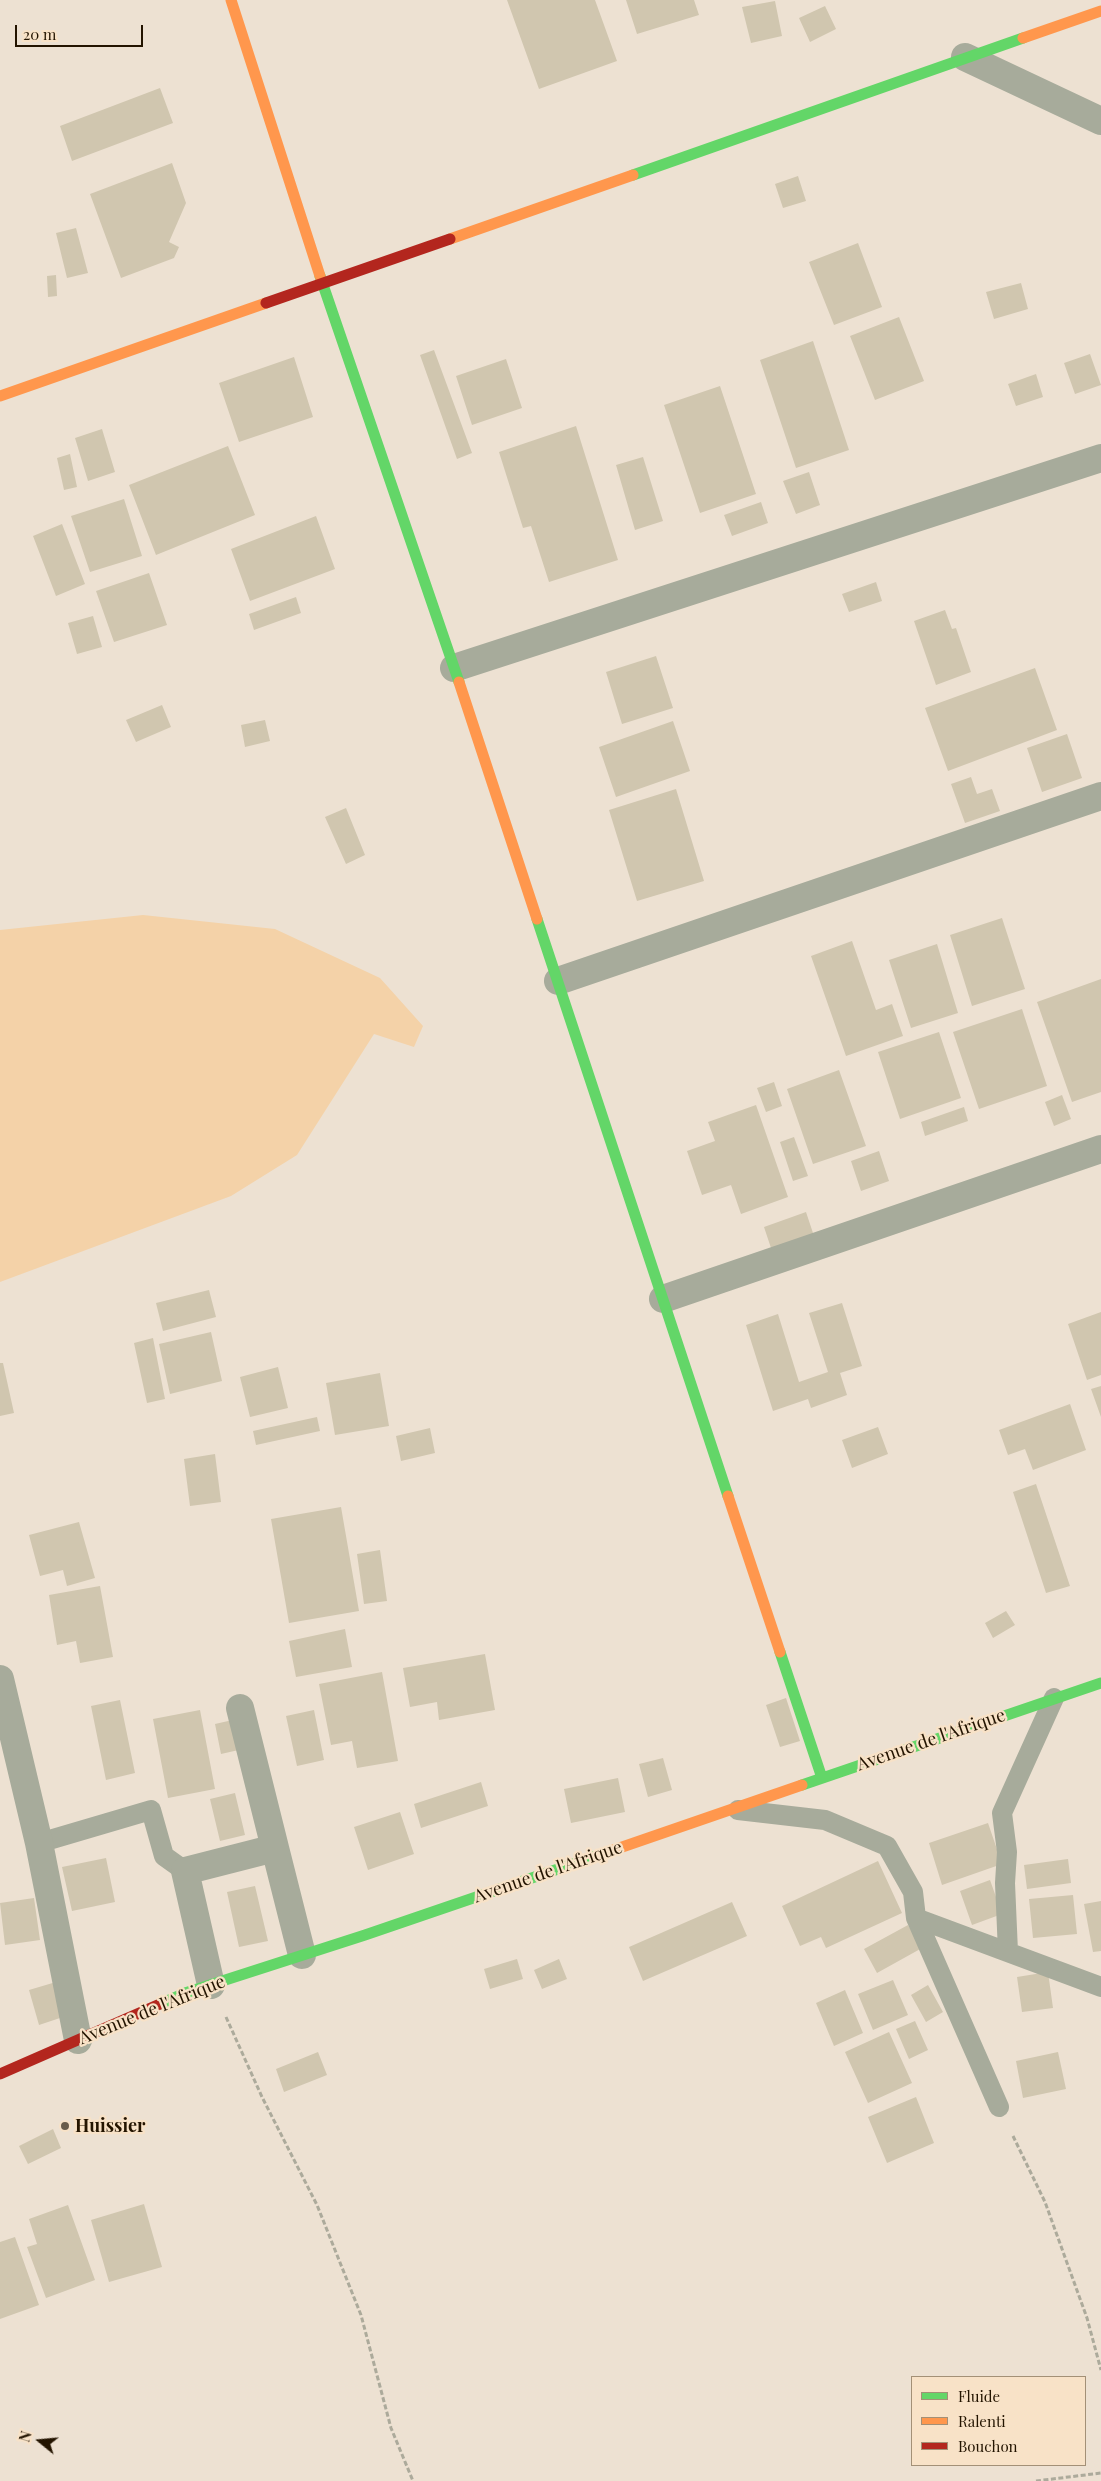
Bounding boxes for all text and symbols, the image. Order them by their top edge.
scale bar [18,15,145,47]
text: 20 m [23,24,56,44]
street label: Avenue de l'Afrique [854,1704,1008,1776]
street label: Avenue de l'Afrique [471,1836,625,1908]
street label: Avenue de l'Afrique [76,1971,228,2049]
place label: Huissier [75,2115,145,2137]
marker: Huissier [59,2120,71,2132]
legend [911,2376,1086,2466]
text: Fluide [958,2386,1000,2406]
text: Ralenti [958,2411,1006,2431]
north arrow [15,2416,65,2466]
text: N [15,2429,36,2444]
text: Bouchon [958,2436,1018,2456]

